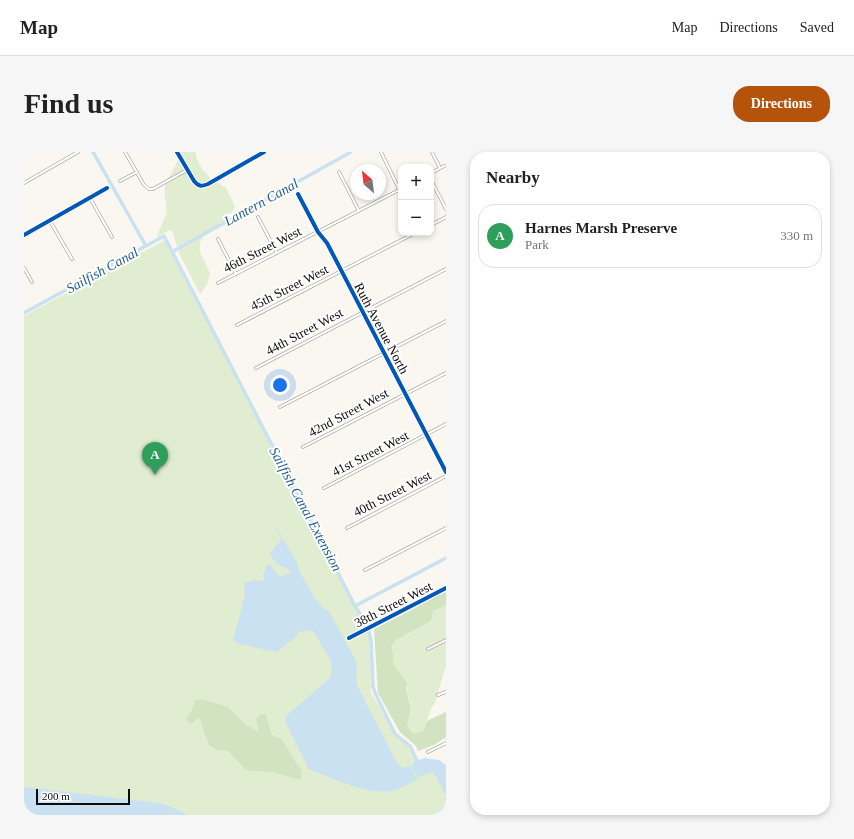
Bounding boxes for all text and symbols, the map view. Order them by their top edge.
text: Map [20,17,58,38]
text: Map [672,20,697,35]
text: Directions [719,20,778,35]
text: Saved [800,20,834,35]
button: Directions [733,86,830,122]
text: Find us [24,88,114,119]
north arrow [350,164,386,200]
map controls [398,164,434,236]
button: + [398,164,434,200]
text: Nearby [486,168,540,187]
water label: Lantern Canal [221,176,301,229]
button: − [398,200,434,236]
text: Harnes Marsh Preserve [525,220,677,236]
street label: 46th Street West [221,223,304,276]
text: A [495,228,505,243]
text: 330 m [780,228,813,243]
text: Park [525,237,549,252]
water label: Sailfish Canal [64,244,141,296]
street label: 45th Street West [248,261,331,314]
street label: Ruth Avenue North [351,280,412,377]
street label: 44th Street West [263,305,346,358]
your location [270,375,290,395]
street label: 42nd Street West [306,385,391,440]
street label: 41st Street West [329,428,411,479]
pin: A [142,442,168,475]
water label: Sailfish Canal Extension [266,445,345,574]
street label: 40th Street West [351,467,434,520]
street label: 38th Street West [352,578,435,631]
scale bar [36,787,130,806]
text: 200 m [42,790,70,802]

